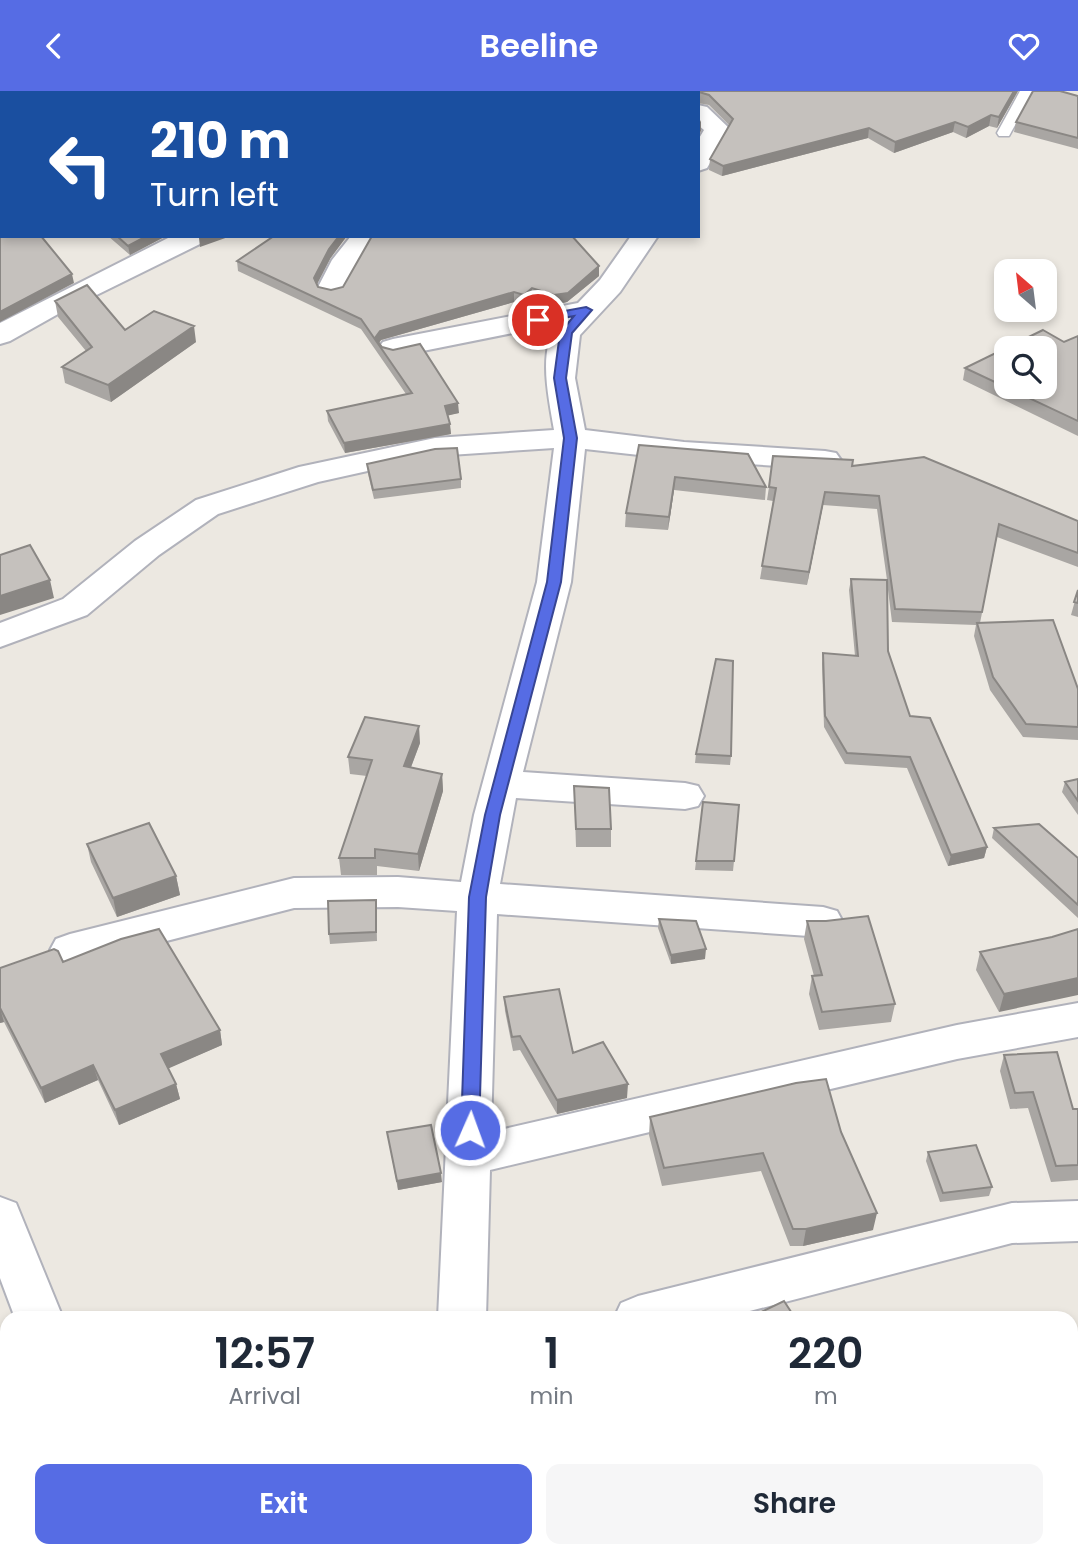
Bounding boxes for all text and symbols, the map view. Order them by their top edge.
text: Beeline [480,23,598,68]
icon: back [35,27,73,65]
icon: heart [1005,27,1043,65]
text: 210 m [150,107,291,175]
icon: left [35,119,126,210]
text: Turn left [150,172,279,217]
north arrow [994,259,1057,322]
map controls [994,259,1057,399]
pin [508,290,568,350]
icon: arrive [519,301,557,339]
button: search [994,336,1057,399]
position arrow [433,1093,507,1167]
text: 12:57 [215,1324,315,1383]
text: 1 [544,1324,559,1383]
text: 220 [788,1324,863,1383]
text: Arrival [229,1380,301,1412]
text: min [530,1380,574,1412]
text: m [814,1380,838,1412]
button: Exit [35,1464,532,1544]
button: Share [546,1464,1043,1544]

